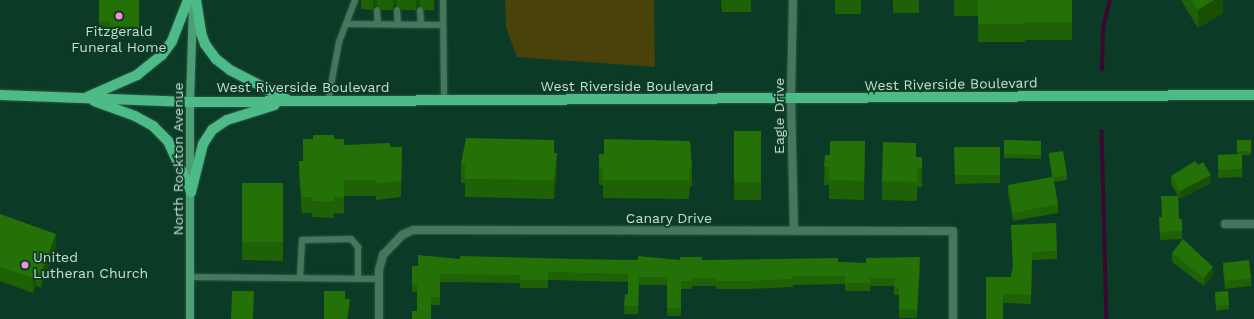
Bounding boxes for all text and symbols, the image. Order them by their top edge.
marker: Fitzgerald Funeral Home [114,11,124,21]
place label: Fitzgerald Funeral Home [71,23,167,56]
street label: West Riverside Boulevard [864,74,1038,94]
street label: West Riverside Boulevard [540,78,714,94]
street label: Eagle Drive [771,78,787,154]
street label: West Riverside Boulevard [216,79,390,95]
street label: North Rockton Avenue [170,82,186,236]
street label: Canary Drive [626,210,712,226]
place label: United Lutheran Church [33,249,148,282]
marker: United Lutheran Church [20,260,30,270]

